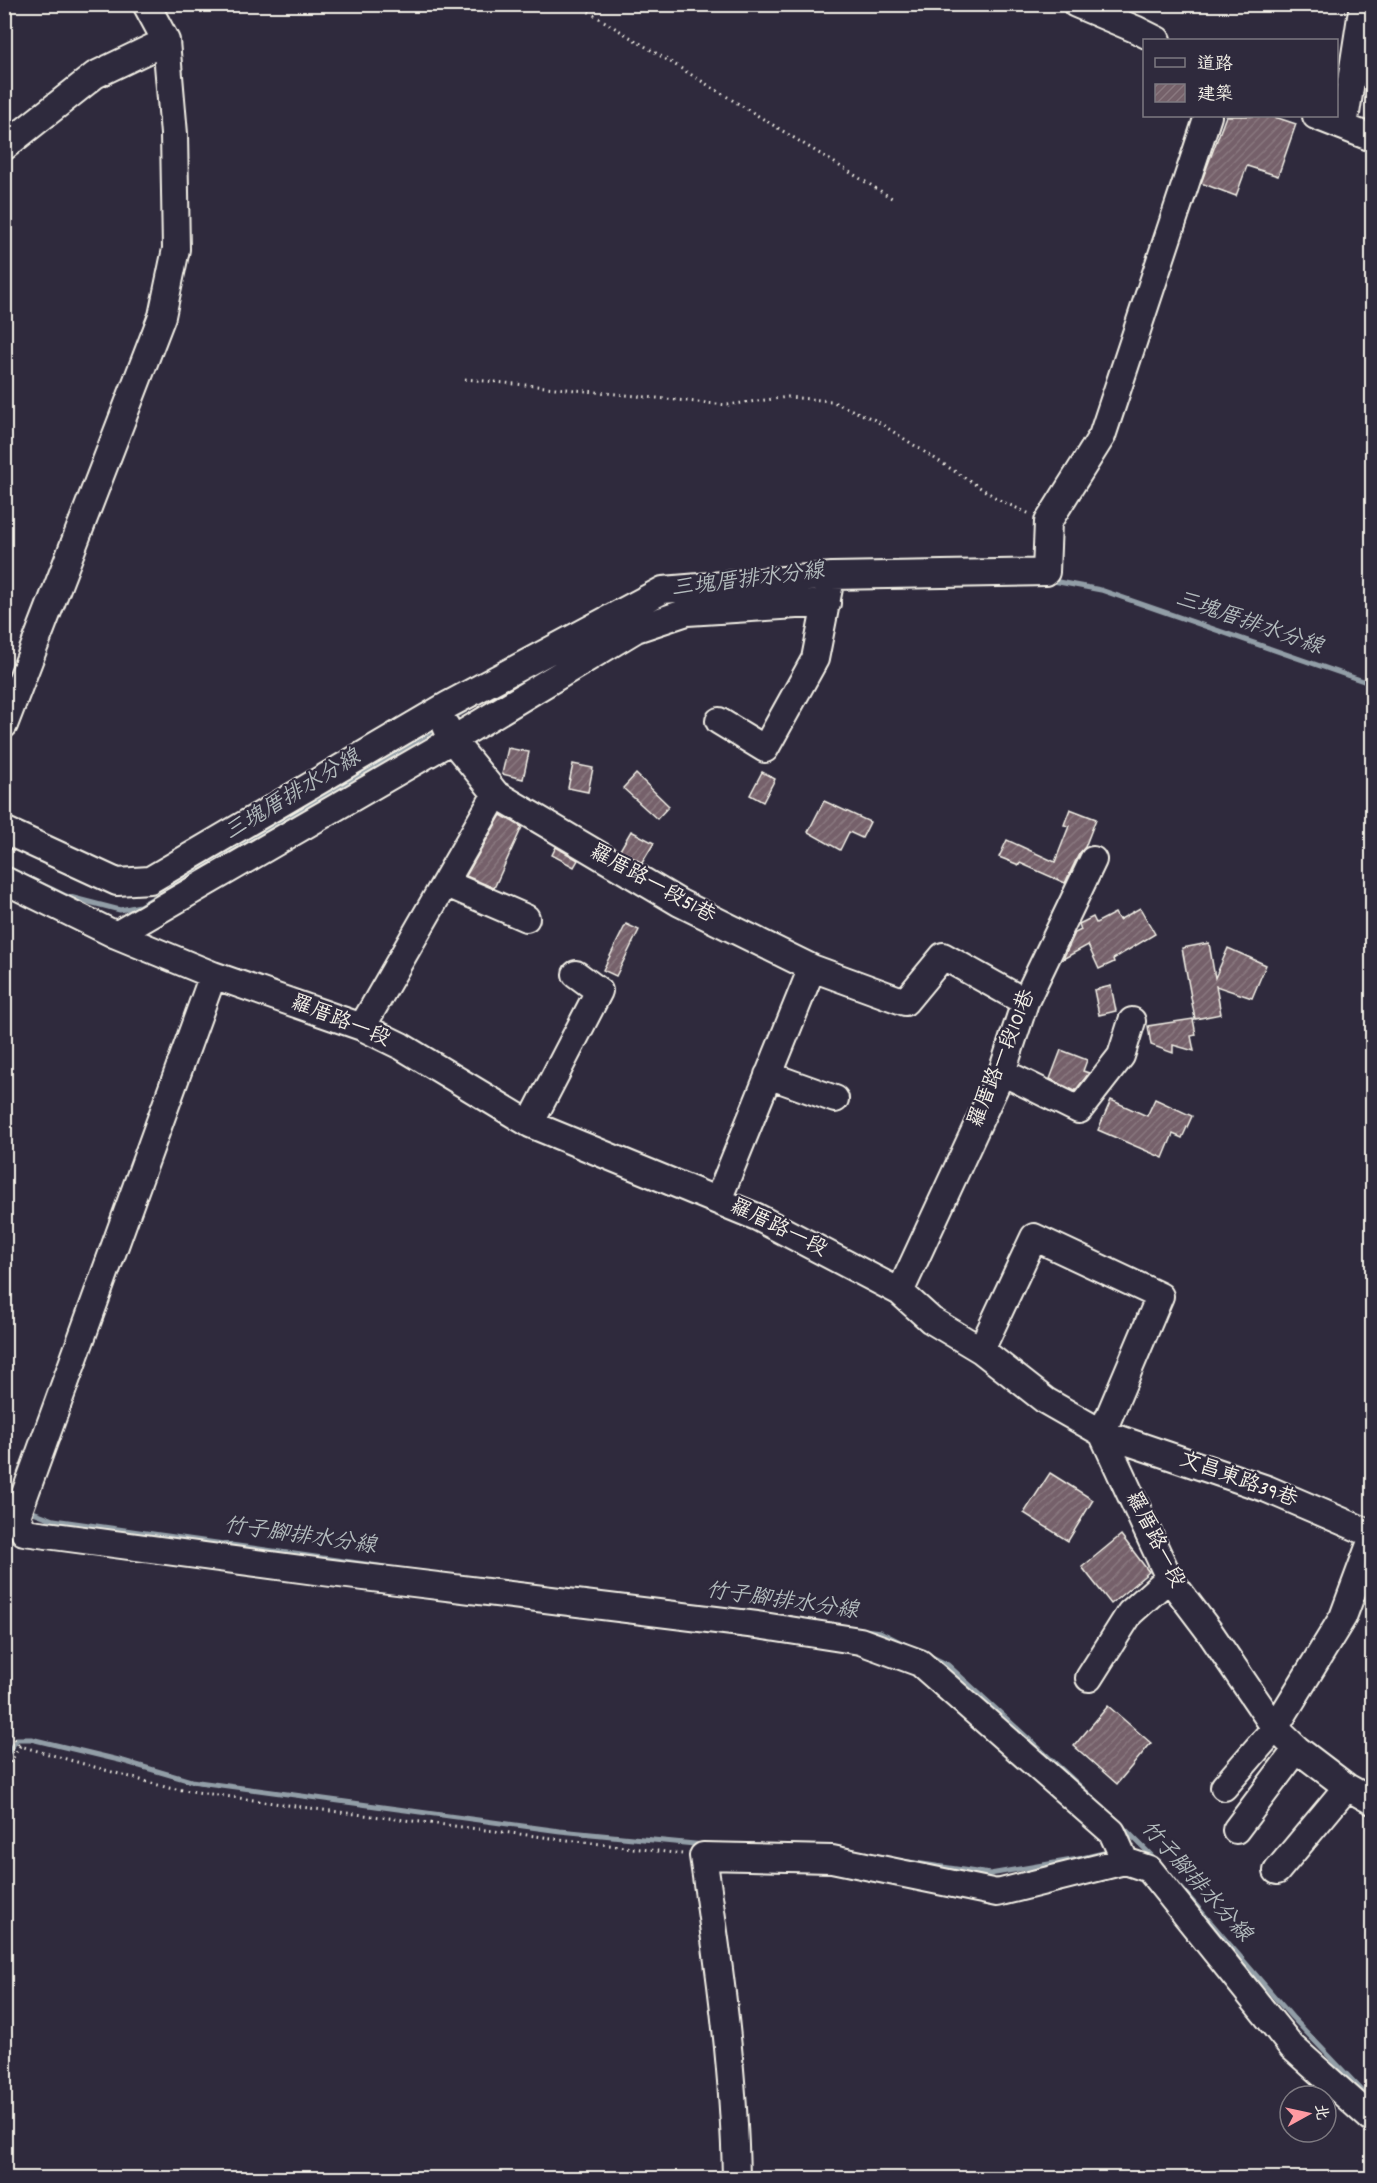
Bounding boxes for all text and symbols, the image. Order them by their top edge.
legend [1143,39,1338,117]
text: 道路 [1197,53,1233,78]
text: 建築 [1197,83,1233,108]
water label: 三塊厝排水分線 [670,556,827,606]
water label: 三塊厝排水分線 [1171,584,1328,664]
water label: 三塊厝排水分線 [219,743,368,849]
street label: 羅厝路一段51巷 [583,838,721,932]
street label: 羅厝路一段101巷 [962,985,1044,1133]
street label: 羅厝路一段 [286,988,394,1056]
street label: 羅厝路一段 [724,1193,832,1265]
street label: 文昌東路39巷 [1175,1446,1301,1516]
street label: 羅厝路一段 [1117,1486,1191,1594]
water label: 竹子腳排水分線 [222,1511,379,1563]
water label: 竹子腳排水分線 [704,1576,861,1628]
water label: 竹子腳排水分線 [1132,1814,1259,1950]
north arrow [1278,2084,1338,2144]
text: 北 [1308,2103,1333,2122]

